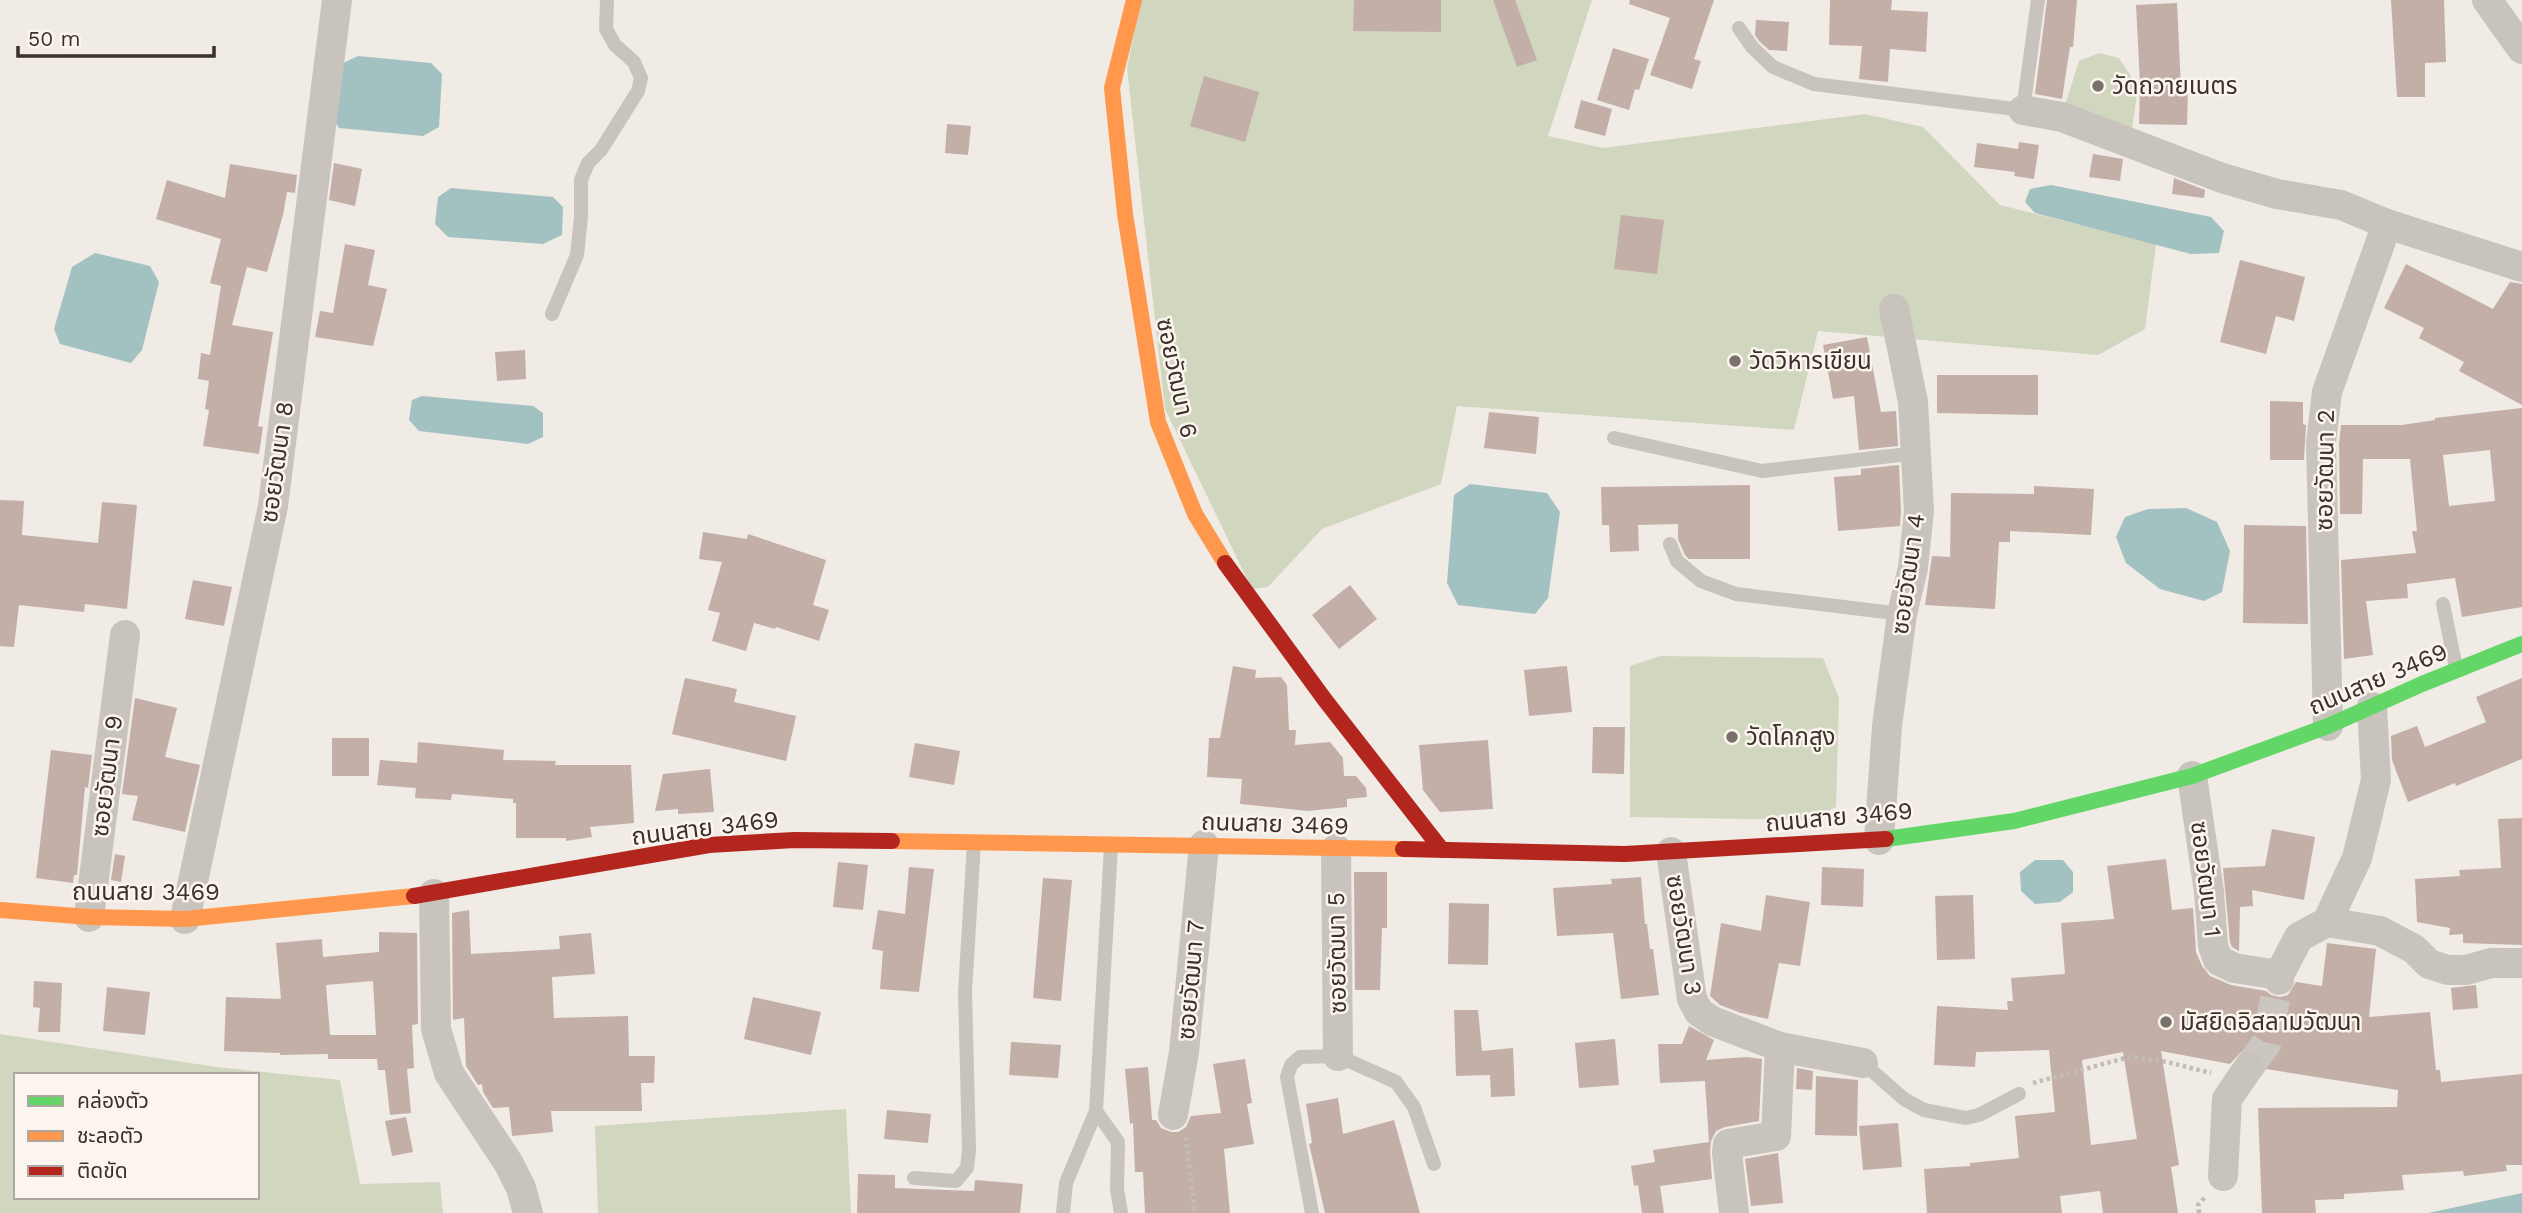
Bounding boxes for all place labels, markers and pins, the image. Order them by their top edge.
place label: วัดถวายเนตร [2112,72,2237,100]
marker: วัดถวายเนตร [2090,78,2106,94]
place label: วัดวิหารเขียน [1749,347,1872,375]
marker: วัดวิหารเขียน [1727,353,1743,369]
place label: วัดโคกสูง [1746,723,1836,752]
marker: วัดโคกสูง [1724,729,1740,745]
place label: มัสยิดอิสลามวัฒนา [2180,1008,2361,1036]
marker: มัสยิดอิสลามวัฒนา [2158,1014,2174,1030]

